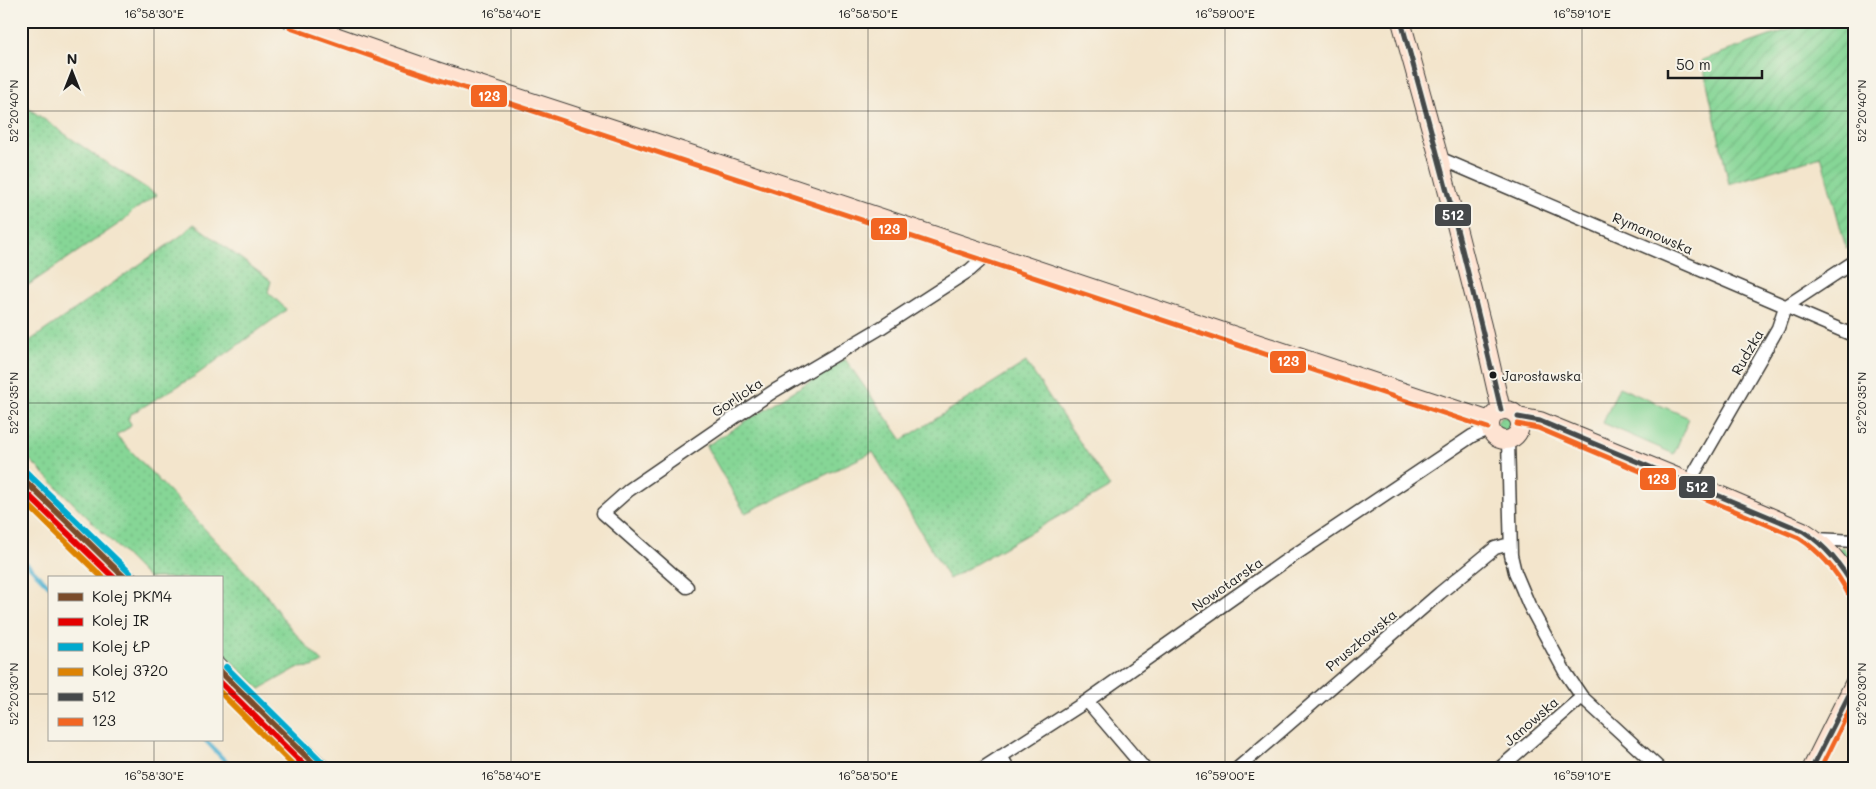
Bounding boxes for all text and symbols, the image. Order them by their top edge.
text: 16°58'30"E [124,5,184,21]
text: 16°58'40"E [481,5,541,21]
text: 16°58'50"E [838,5,898,21]
text: 16°59'00"E [1195,5,1255,21]
text: 16°59'10"E [1553,5,1611,21]
north arrow [48,48,98,98]
scale bar [1668,48,1762,80]
text: N [67,49,77,68]
text: 50 m [1676,54,1711,74]
text: 52°20'40"N [5,80,21,142]
text: 52°20'40"N [1853,80,1869,142]
line badge: 123 [470,84,508,108]
text: 123 [478,86,500,105]
line badge: 512 [1434,203,1472,227]
text: 512 [1442,205,1464,224]
street label: Rymanowska [1610,207,1696,259]
line badge: 123 [870,217,908,241]
text: 123 [878,219,900,238]
street label: Rudzka [1726,326,1768,378]
line badge: 123 [1269,350,1307,374]
text: 123 [1277,351,1299,370]
place label: Jarosławska [1502,367,1581,384]
marker: Jarosławska [1488,370,1498,380]
text: 52°20'35"N [5,372,21,434]
text: 52°20'35"N [1853,372,1869,434]
street label: Gorlicka [708,373,766,421]
line badge: 123 [1639,467,1677,491]
text: 123 [1647,469,1669,488]
line badge: 512 [1678,475,1716,499]
text: 512 [1686,477,1708,496]
street label: Nowotarska [1188,553,1266,615]
legend [48,576,222,742]
text: Kolej PKM4 [92,586,172,606]
street label: Pruszkowska [1321,605,1401,675]
text: Kolej IR [92,610,149,630]
text: Kolej ŁP [92,636,150,656]
text: Kolej 3720 [92,660,168,680]
text: 52°20'30"N [5,663,21,725]
text: 52°20'30"N [1853,663,1869,725]
text: 512 [92,686,116,706]
street label: Janowska [1500,692,1562,750]
text: 123 [92,710,116,730]
text: 16°58'30"E [124,767,184,783]
text: 16°58'40"E [481,767,541,783]
text: 16°58'50"E [838,767,898,783]
text: 16°59'00"E [1195,767,1255,783]
text: 16°59'10"E [1553,767,1611,783]

